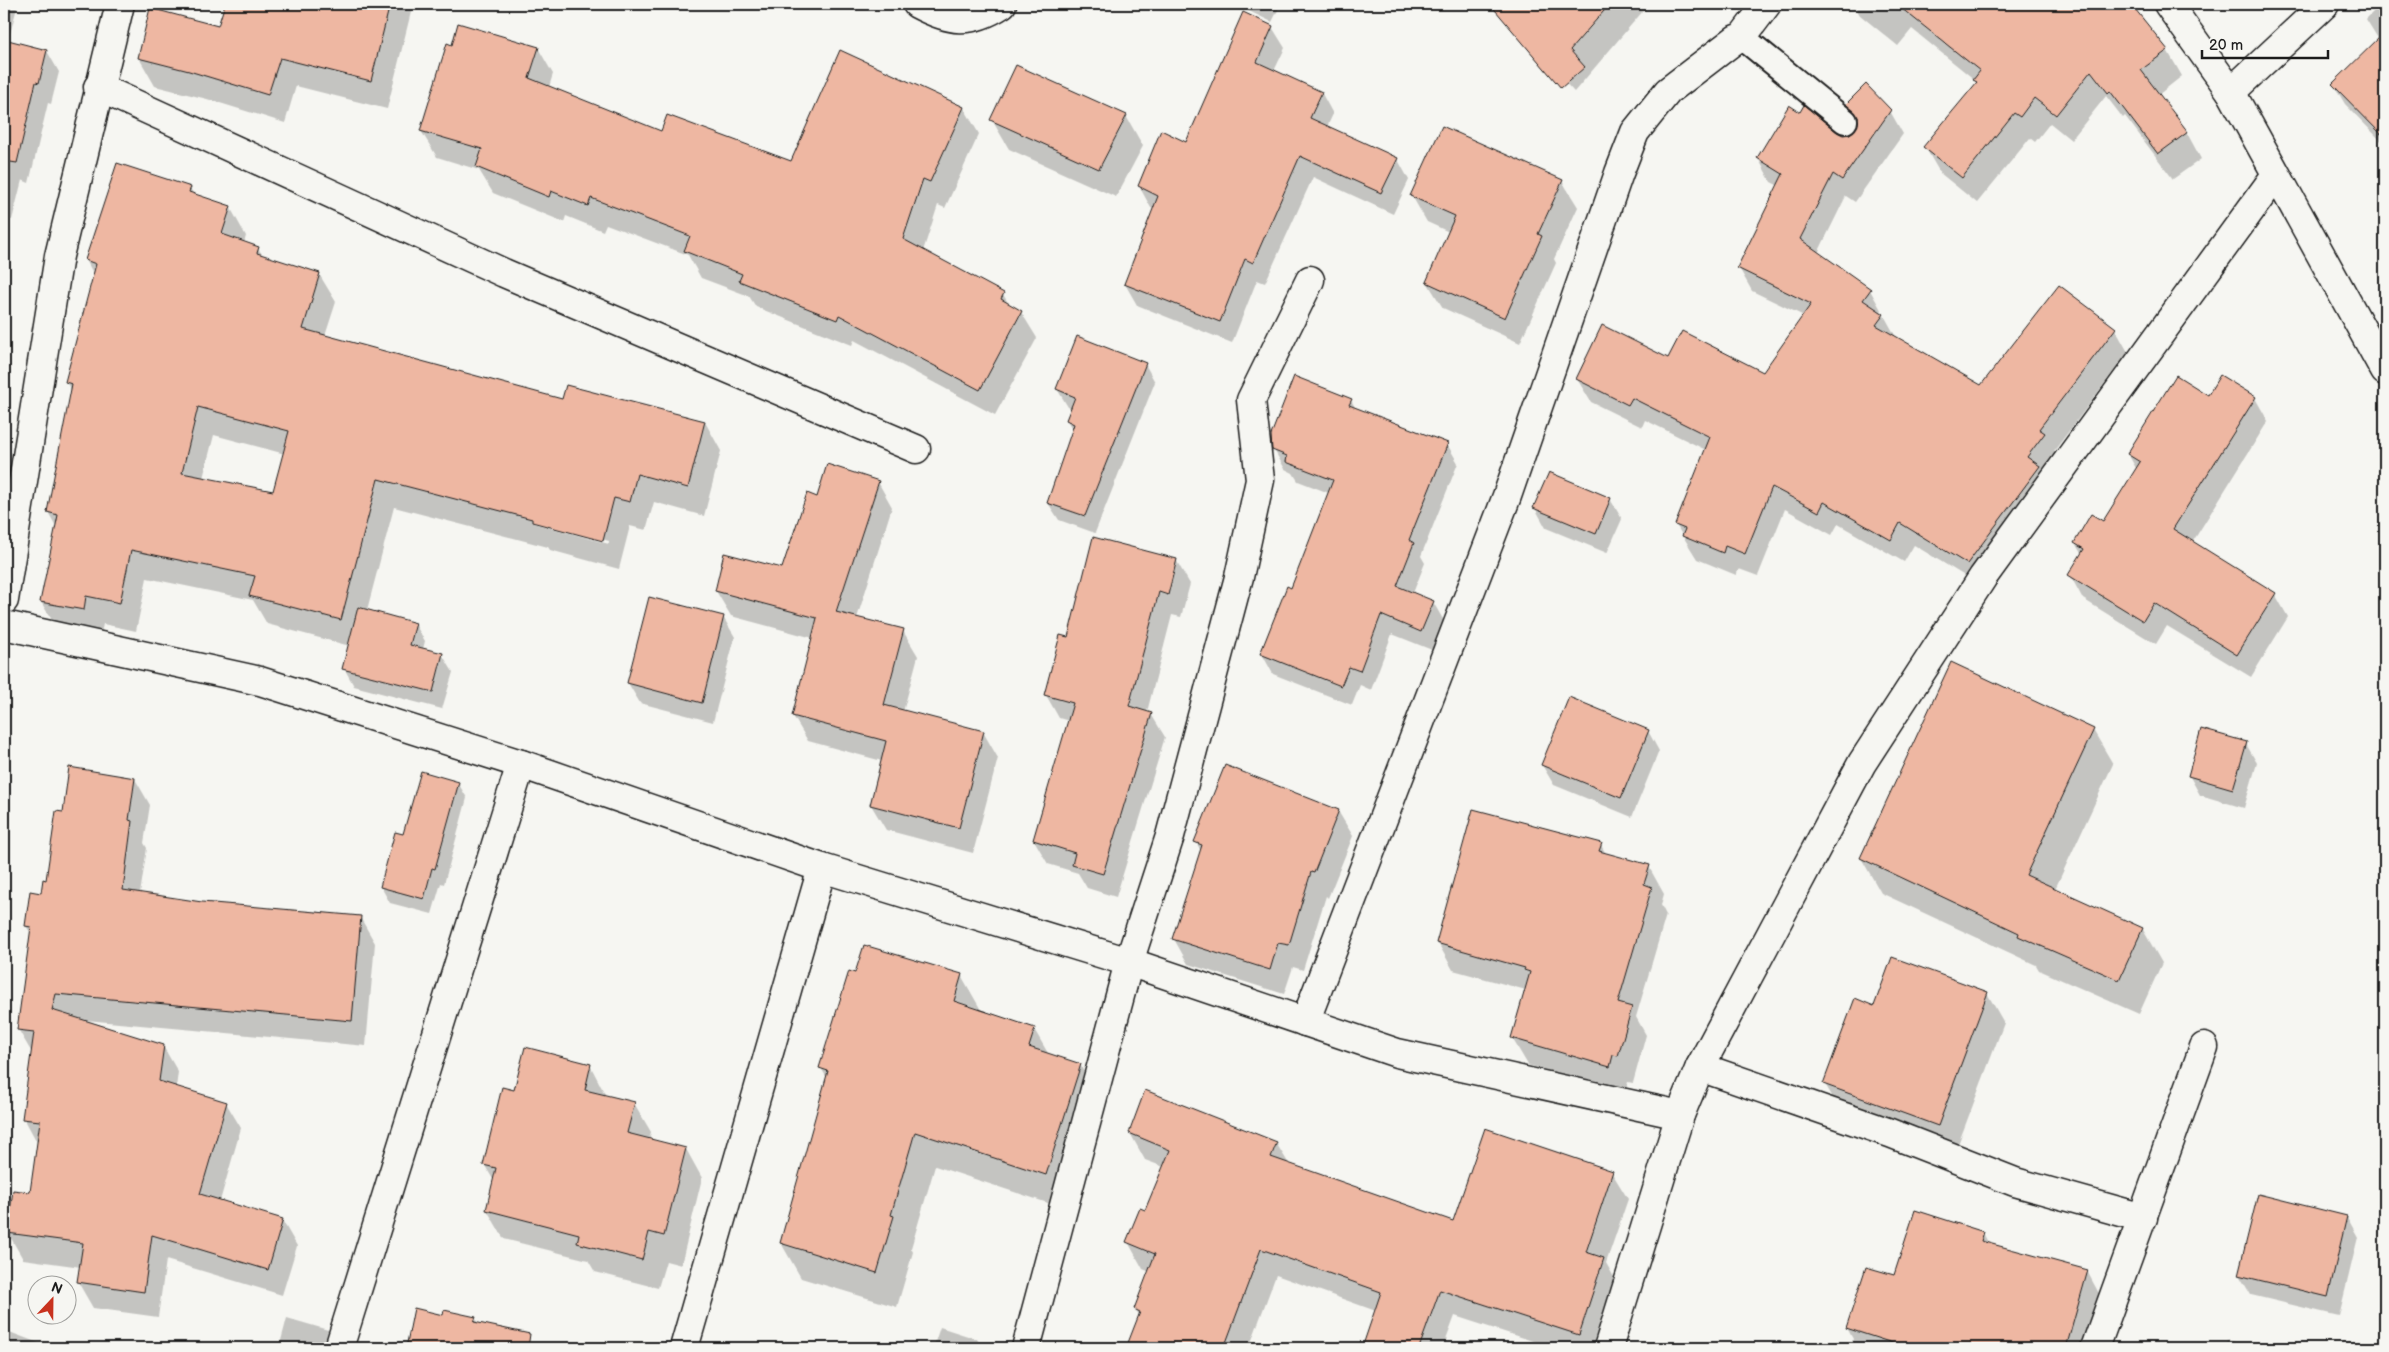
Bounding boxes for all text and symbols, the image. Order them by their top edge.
scale bar [2202,28,2328,60]
text: 20 m [2209,36,2243,55]
north arrow [28,1274,78,1324]
text: N [49,1279,65,1298]

